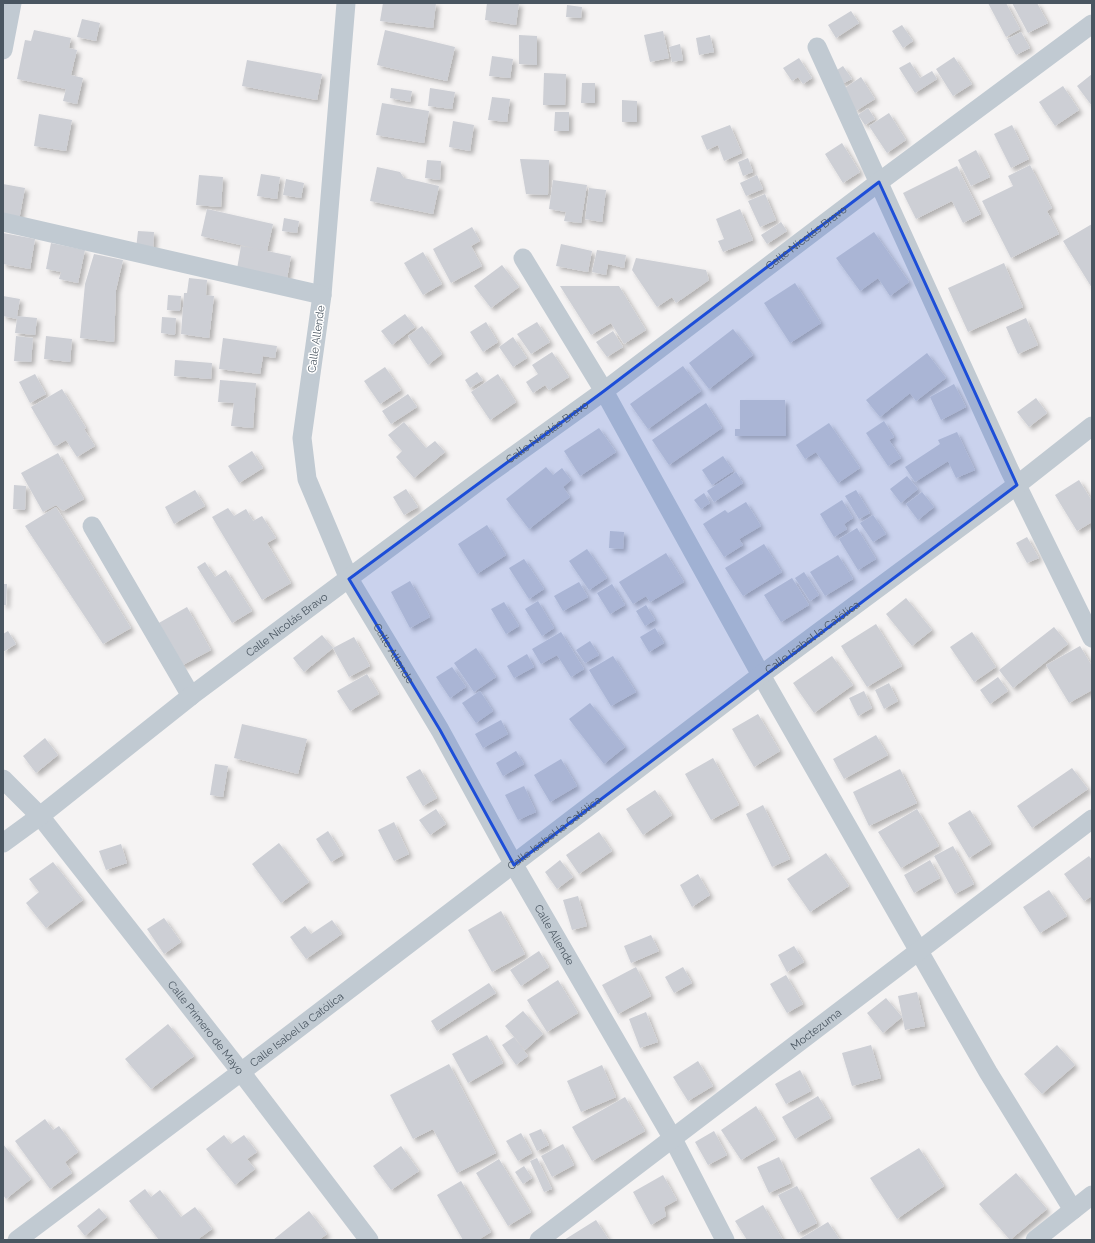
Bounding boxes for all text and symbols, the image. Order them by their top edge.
street label: Calle Nicolás Bravo [763,202,850,273]
street label: Calle Allende [305,304,328,374]
street label: Calle Nicolás Bravo [503,398,592,466]
street label: Calle Nicolás Bravo [244,590,331,660]
street label: Calle Isabel la Católica [763,598,862,677]
street label: Calle Allende [370,621,417,687]
street label: Calle Isabel la Católica [505,793,604,873]
street label: Calle Allende [531,902,577,968]
street label: Calle Primero de Mayo [165,978,247,1077]
street label: Calle Isabel la Católica [247,990,346,1070]
street label: Moctezuma [788,1006,844,1053]

